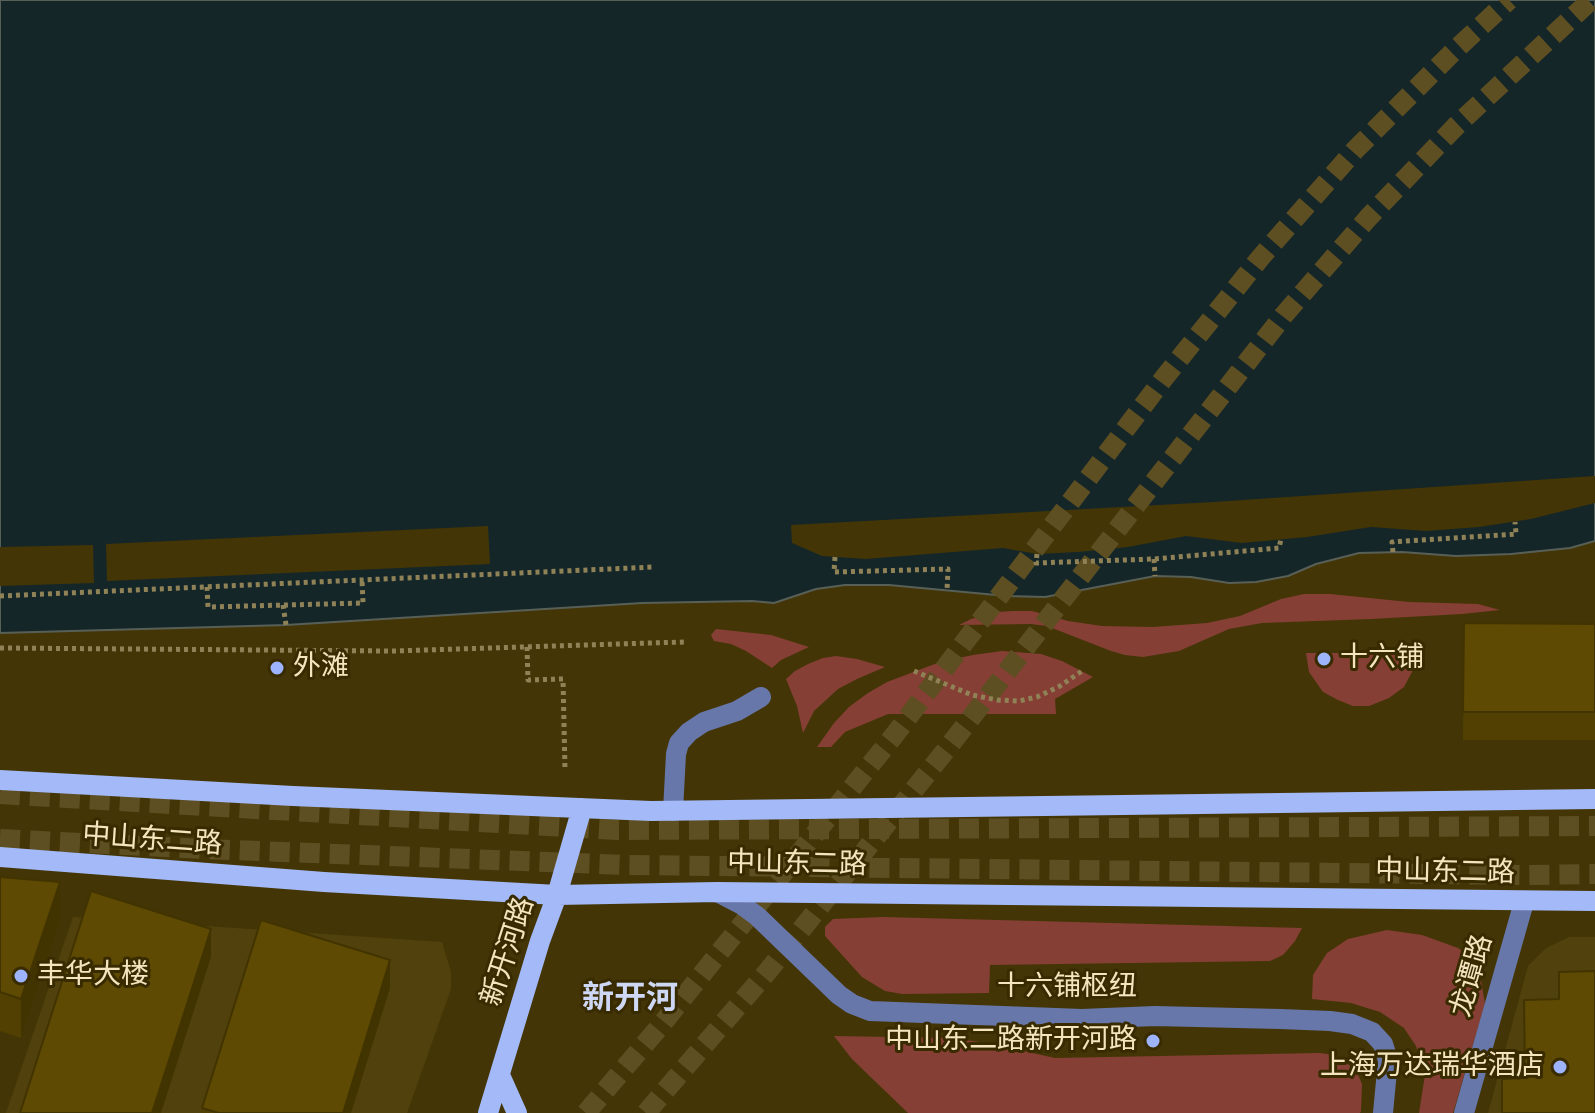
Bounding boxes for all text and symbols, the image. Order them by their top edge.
place label: 十六铺 [1340,642,1424,676]
marker: 十六铺 [1315,650,1333,668]
place label: 外滩 [293,651,349,685]
marker: 外滩 [268,659,286,677]
street label: 中山东二路 [81,819,223,863]
street label: 中山东二路 [727,847,867,883]
street label: 中山东二路 [1375,855,1515,891]
street label: 新开河路 [476,894,542,1010]
street label: 龙谭路 [1445,931,1501,1021]
place label: 丰华大楼 [37,959,149,993]
marker: 丰华大楼 [12,967,30,985]
street label: 十六铺枢纽 [997,971,1137,1005]
district label: 新开河 [582,981,678,1019]
place label: 中山东二路新开河路 [885,1024,1137,1058]
marker: 中山东二路新开河路 [1144,1032,1162,1050]
place label: 上海万达瑞华酒店 [1320,1050,1544,1084]
marker: 上海万达瑞华酒店 [1551,1058,1569,1076]

